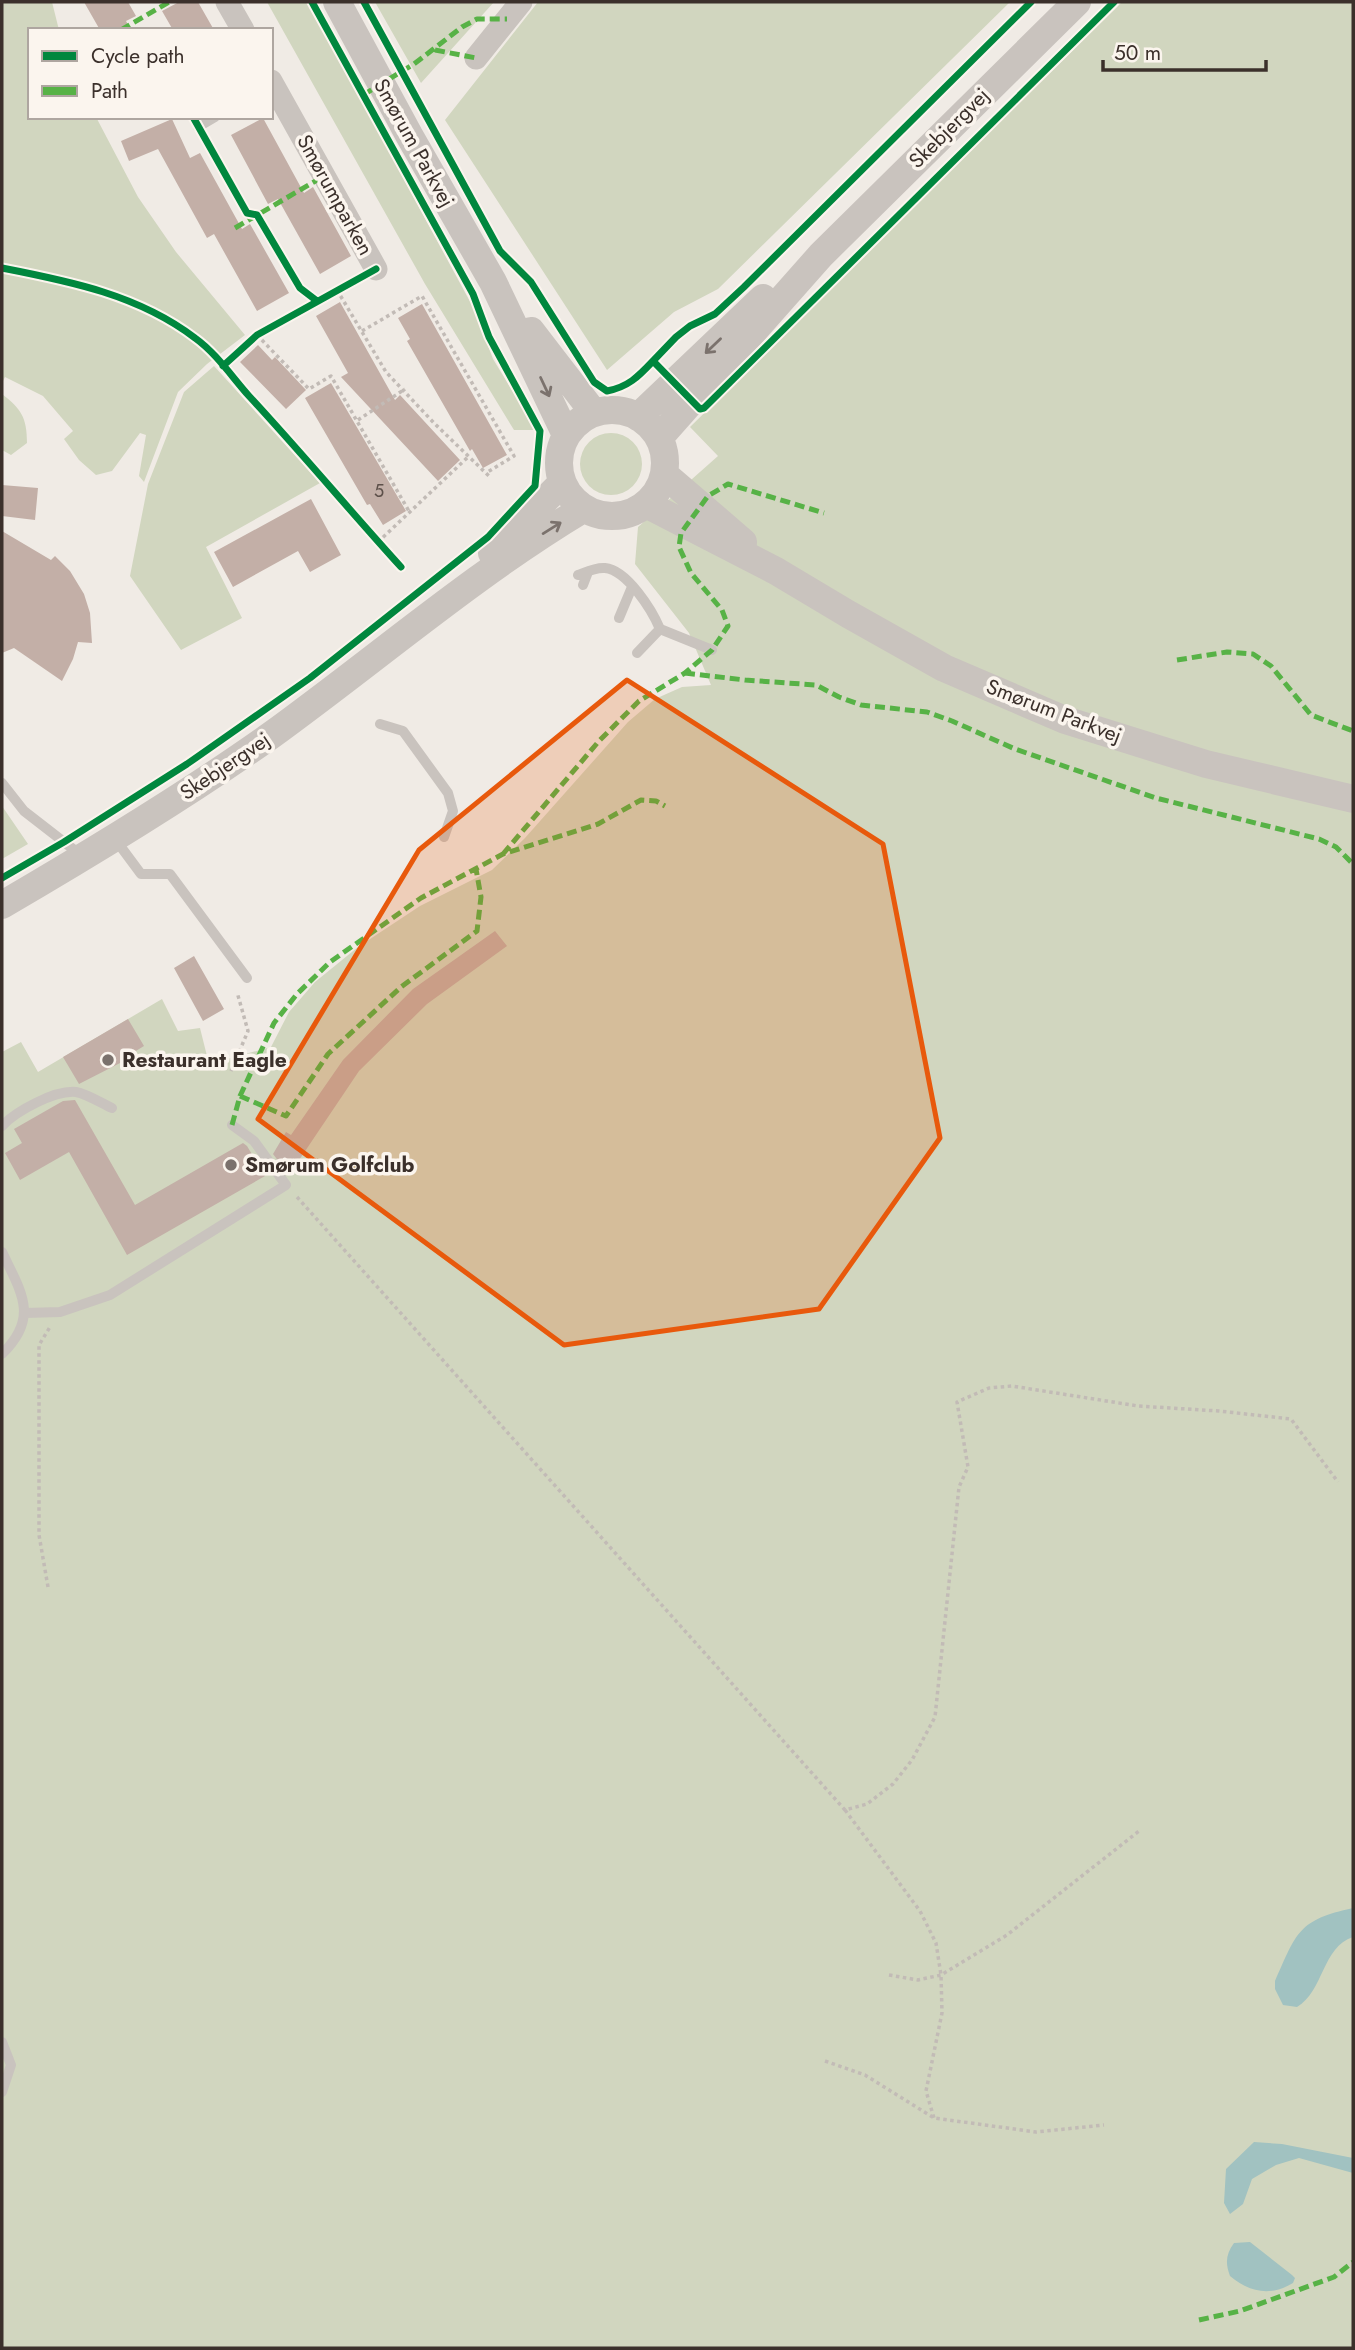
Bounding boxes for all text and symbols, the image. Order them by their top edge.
legend [28,28,273,119]
scale bar [1103,28,1266,72]
text: 50 m [1114,38,1161,68]
text: Cycle path [91,41,184,71]
street label: Smørum Parkvej [366,73,462,213]
text: Path [91,76,128,106]
street label: Skebjergvej [902,81,996,175]
street label: Smørumparken [289,129,381,261]
one-way arrow [705,338,722,355]
one-way arrow [539,376,552,397]
house number: 5 [374,478,384,504]
one-way arrow [542,520,562,534]
street label: Smørum Parkvej [982,671,1126,751]
street label: Skebjergvej [174,725,276,807]
place label: Restaurant Eagle [122,1045,287,1075]
marker: Restaurant Eagle [100,1052,116,1068]
place label: Smørum Golfclub [245,1150,415,1180]
marker: Smørum Golfclub [223,1157,239,1173]

